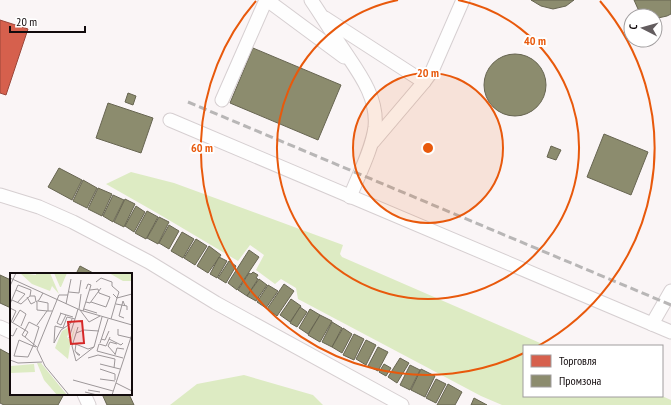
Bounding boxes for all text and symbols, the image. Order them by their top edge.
scale bar [10,8,85,34]
north arrow [623,8,663,48]
text: 20 m [16,14,37,29]
text: С [626,24,640,30]
text: 40 m [524,33,546,48]
text: 20 m [417,65,439,80]
text: 60 m [191,140,213,155]
centre of rings [421,141,435,155]
inset map [10,273,132,395]
legend [523,345,663,397]
text: Торговля [559,353,597,368]
text: Промзона [559,373,602,388]

